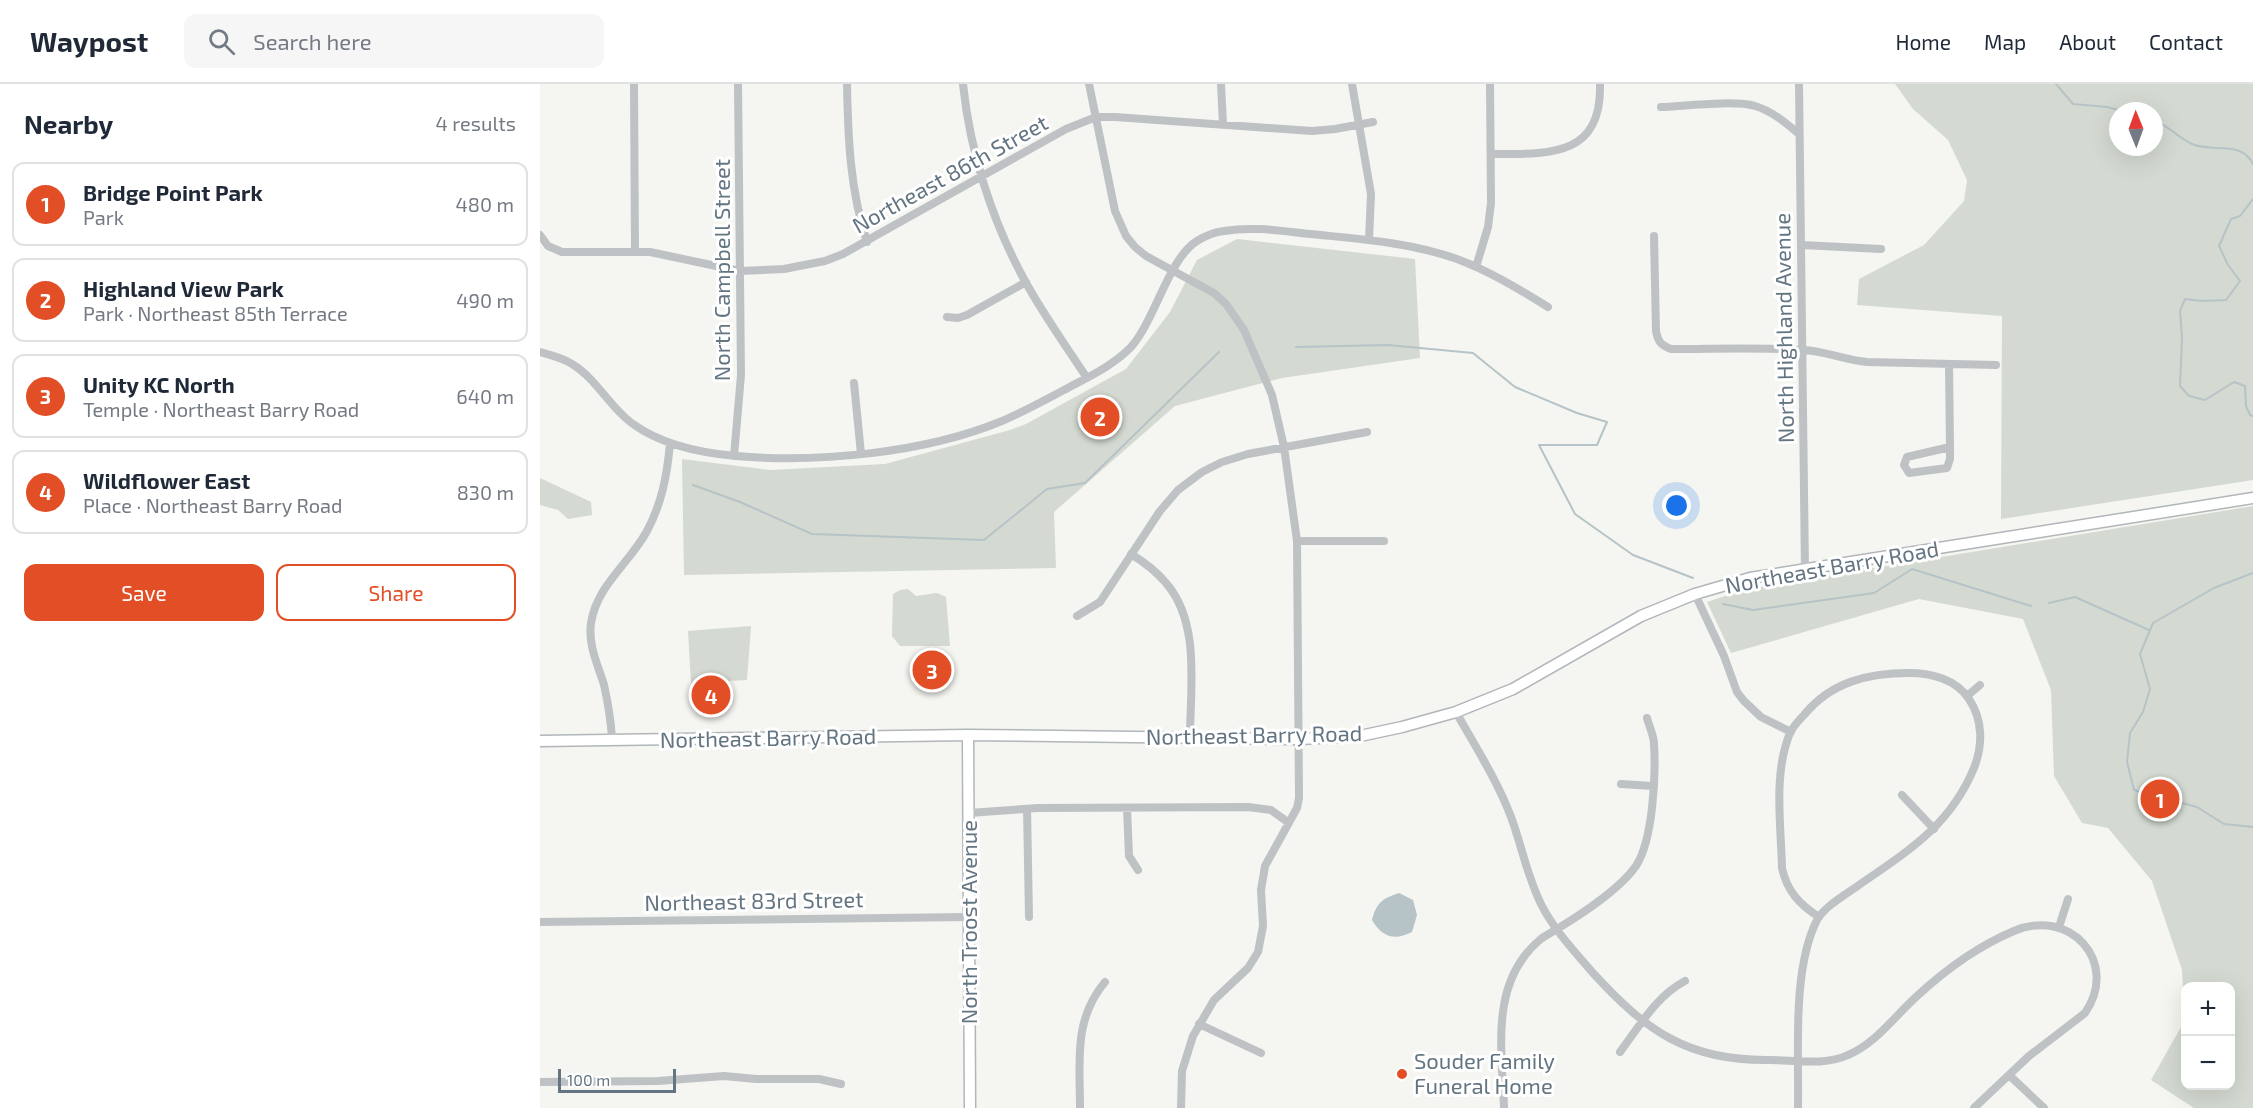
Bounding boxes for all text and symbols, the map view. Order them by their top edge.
search box [184,14,604,68]
text: Waypost [30,24,148,58]
icon: search [205,25,238,58]
text: Search here [253,28,372,54]
text: Home [1895,29,1951,54]
text: Map [1984,29,2026,54]
text: About [2059,29,2116,54]
text: Contact [2149,29,2223,54]
north arrow [2109,102,2163,156]
text: Nearby [24,108,113,139]
street label: Northeast 86th Street [847,109,1052,238]
text: 4 results [436,111,516,135]
street label: North Campbell Street [708,159,734,381]
text: Bridge Point Park [83,179,263,205]
text: 1 [41,192,50,216]
text: 480 m [456,192,514,216]
text: Park [83,205,124,229]
street label: North Highland Avenue [1768,213,1798,443]
text: Highland View Park [83,275,284,301]
text: 2 [40,288,51,312]
text: 490 m [456,288,514,312]
text: Park · Northeast 85th Terrace [83,301,348,325]
text: Unity KC North [83,371,235,397]
text: 3 [40,384,51,408]
text: 640 m [456,384,514,408]
pin: 2 [1080,394,1120,440]
text: Temple · Northeast Barry Road [83,397,359,421]
text: Wildflower East [83,467,250,493]
text: 4 [39,480,52,504]
text: 830 m [457,480,514,504]
your location [1662,491,1691,520]
text: Place · Northeast Barry Road [83,493,342,517]
street label: Northeast Barry Road [1723,534,1941,598]
button: Save [24,564,264,621]
button: Share [276,564,516,621]
pin: 3 [912,648,952,692]
pin: 4 [692,672,730,718]
street label: Northeast Barry Road [1146,719,1362,749]
street label: Northeast Barry Road [660,722,876,752]
pin: 1 [2140,776,2180,822]
street label: North Troost Avenue [955,820,981,1024]
street label: Northeast 83rd Street [644,885,864,915]
map controls [2181,982,2235,1090]
button: + [2181,982,2235,1036]
button: − [2181,1036,2235,1090]
place label: Souder Family Funeral Home [1414,1047,1555,1098]
scale bar [558,1066,676,1094]
marker: Souder Family Funeral Home [1395,1067,1409,1081]
text: 100 m [567,1070,610,1089]

